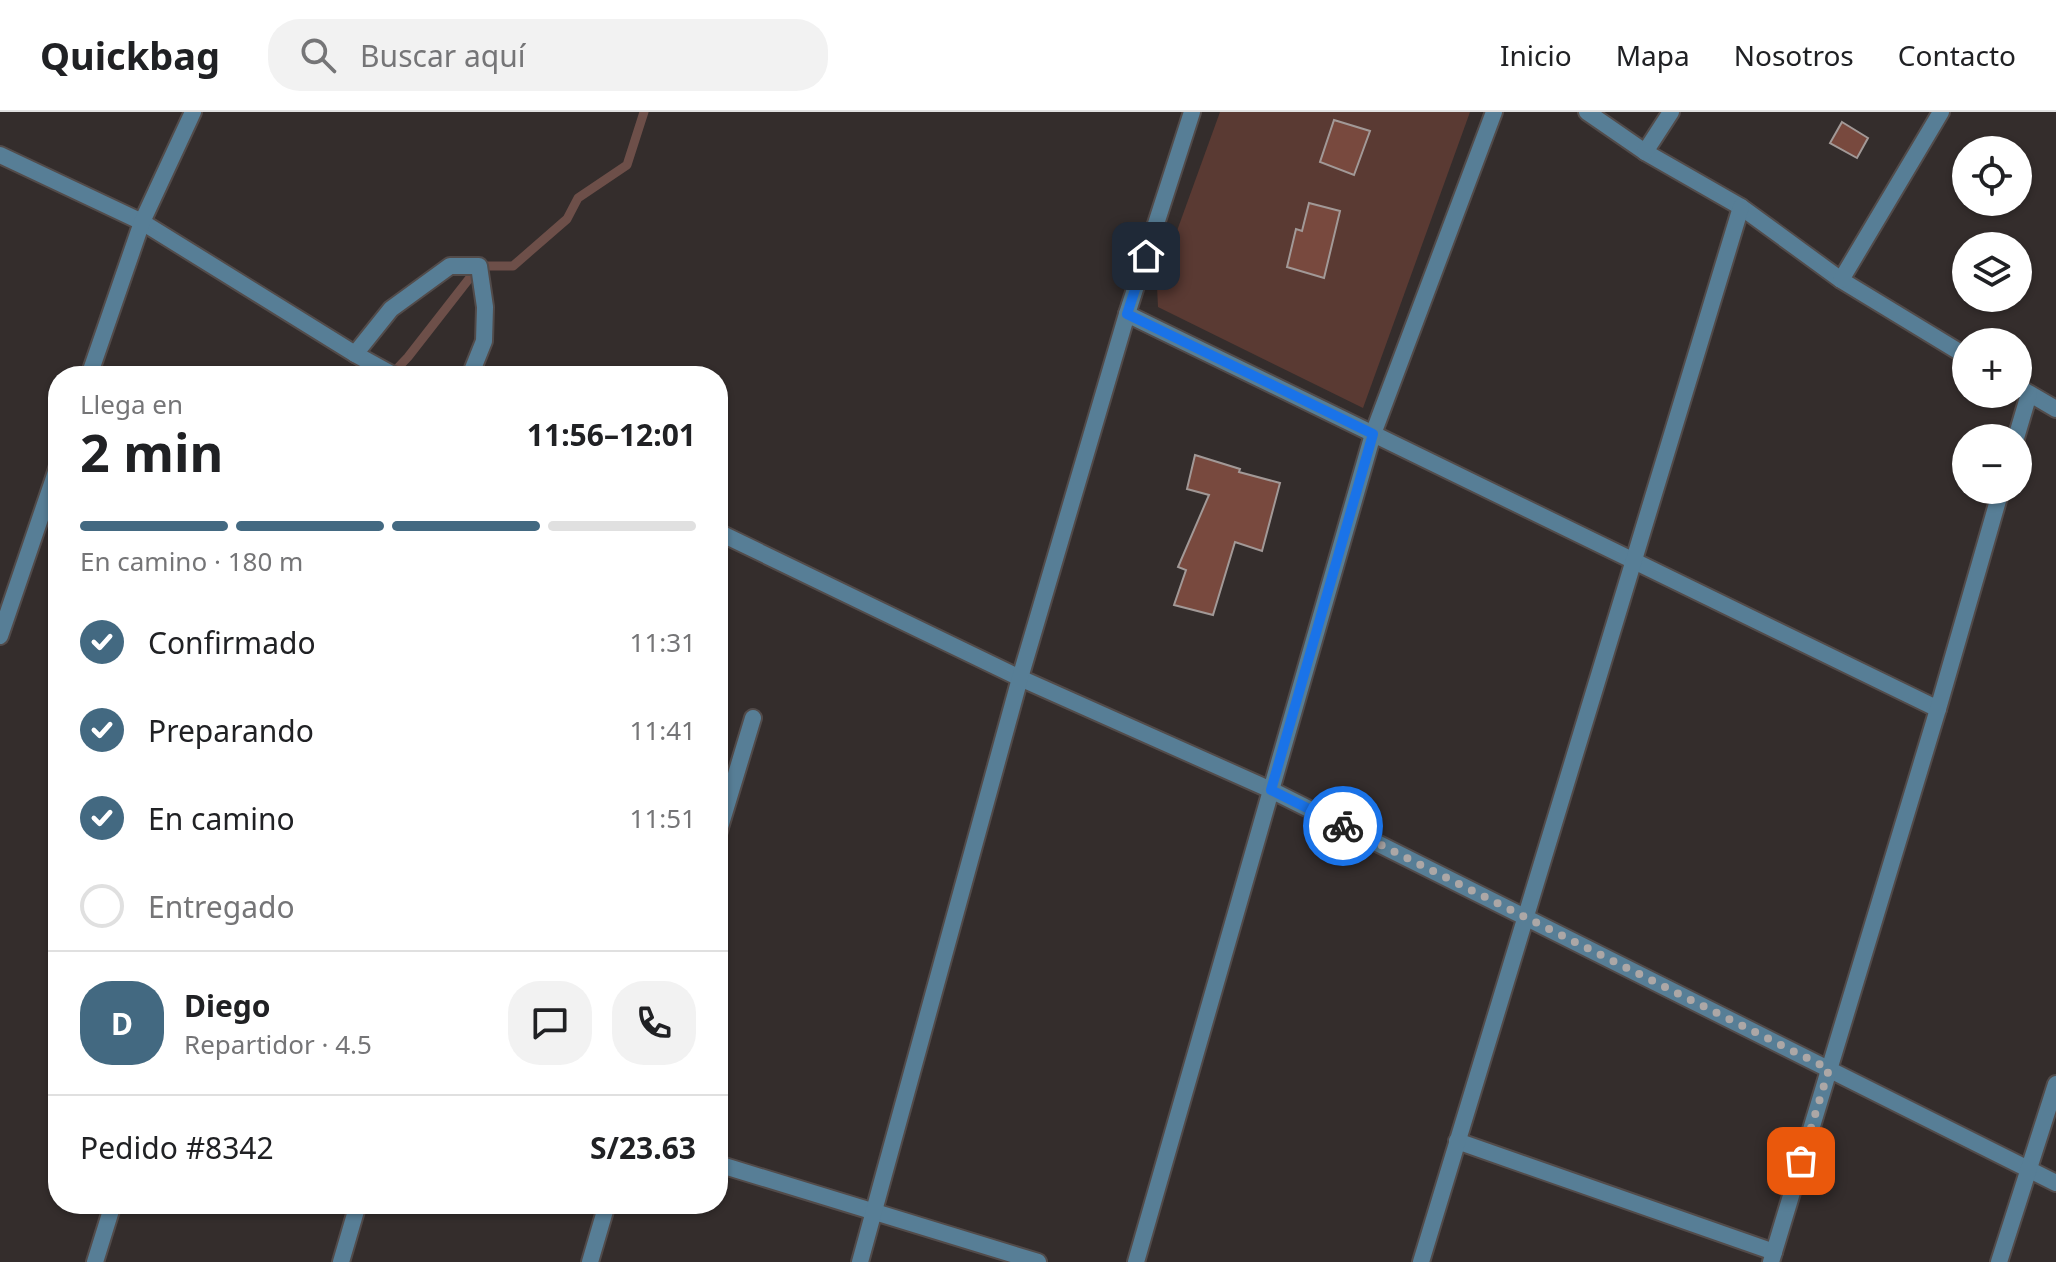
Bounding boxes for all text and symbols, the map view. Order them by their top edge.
search box [268,19,828,91]
text: Quickbag [40,29,220,81]
icon: search [296,33,340,77]
text: Buscar aquí [360,35,525,76]
text: Inicio [1500,36,1572,74]
text: Mapa [1616,36,1690,74]
text: Nosotros [1734,36,1854,74]
text: Contacto [1898,36,2016,74]
map controls [1952,136,2032,504]
button: locate [1952,136,2032,216]
pin [1112,222,1180,290]
button: layers [1952,232,2032,312]
icon: home [1124,234,1168,278]
button: + [1952,328,2032,408]
text: Llega en [80,386,183,422]
text: 11:56–12:01 [527,414,696,455]
text: 2 min [80,416,223,487]
button: − [1952,424,2032,504]
text: En camino · 180 m [80,543,303,579]
icon: check [80,620,124,664]
text: Confirmado [148,622,316,663]
text: 11:31 [630,624,696,660]
icon: check [80,708,124,752]
text: Preparando [148,710,314,751]
text: 11:41 [630,712,696,748]
courier [1303,786,1383,866]
icon: check [80,796,124,840]
text: En camino [148,798,295,839]
text: 11:51 [630,800,696,836]
icon: bike [1321,804,1365,848]
text: Entregado [148,886,295,927]
button: chat [508,981,592,1065]
button: phone [612,981,696,1065]
text: Diego [184,985,271,1026]
text: D [111,1003,133,1044]
text: Repartidor · 4.5 [184,1026,372,1062]
text: Pedido #8342 [80,1127,274,1168]
text: S/23.63 [590,1127,696,1168]
pin [1767,1127,1835,1195]
icon: bag [1779,1139,1823,1183]

